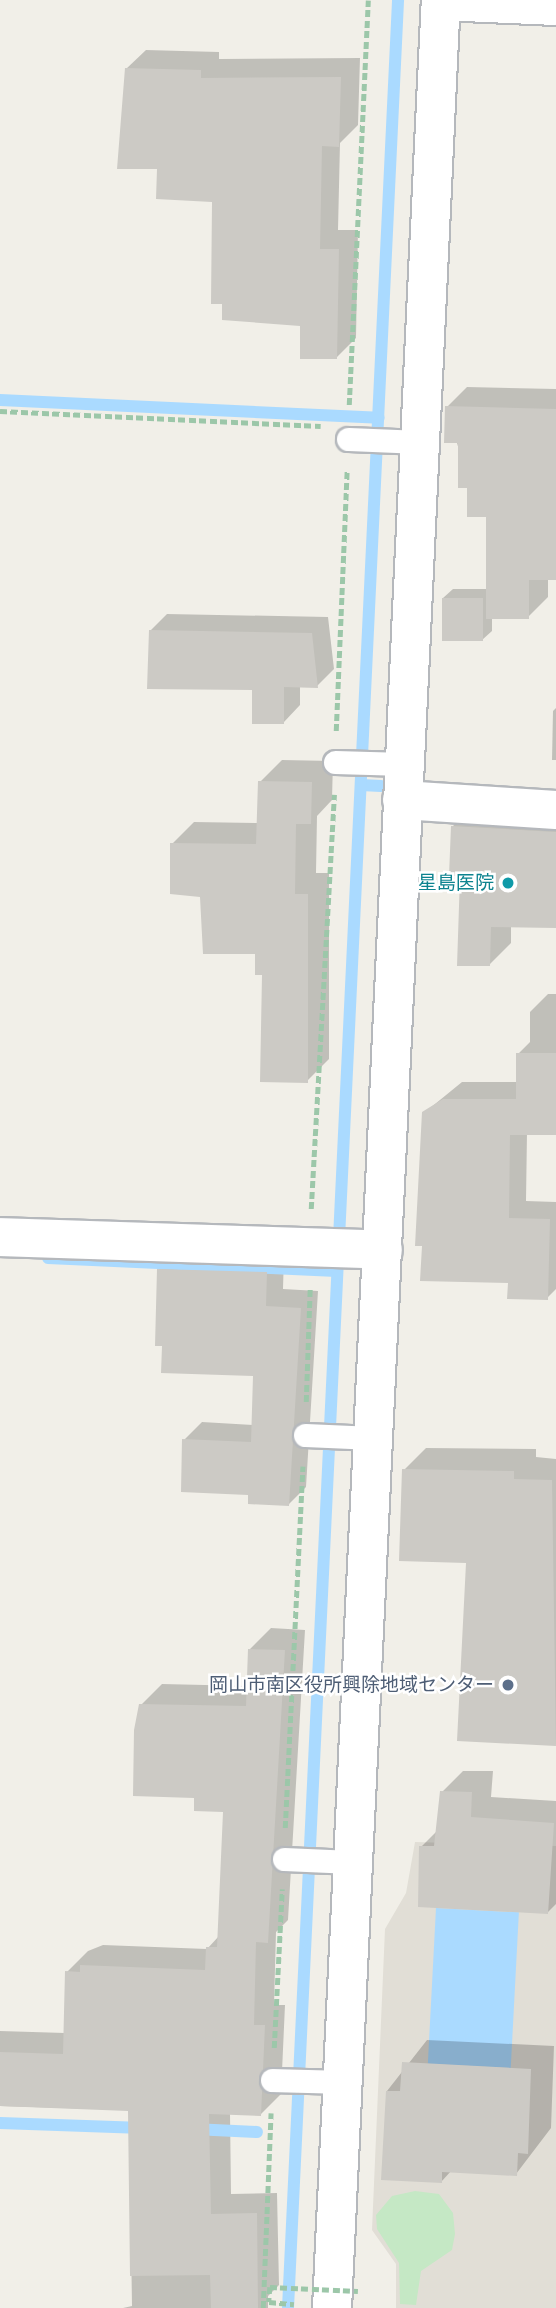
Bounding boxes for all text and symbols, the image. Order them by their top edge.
place label: 星島医院 [418,872,494,894]
marker: 星島医院 [500,875,516,891]
place label: 岡山市南区役所興除地域センター [209,1674,494,1696]
marker: 岡山市南区役所興除地域センター [500,1677,516,1693]

